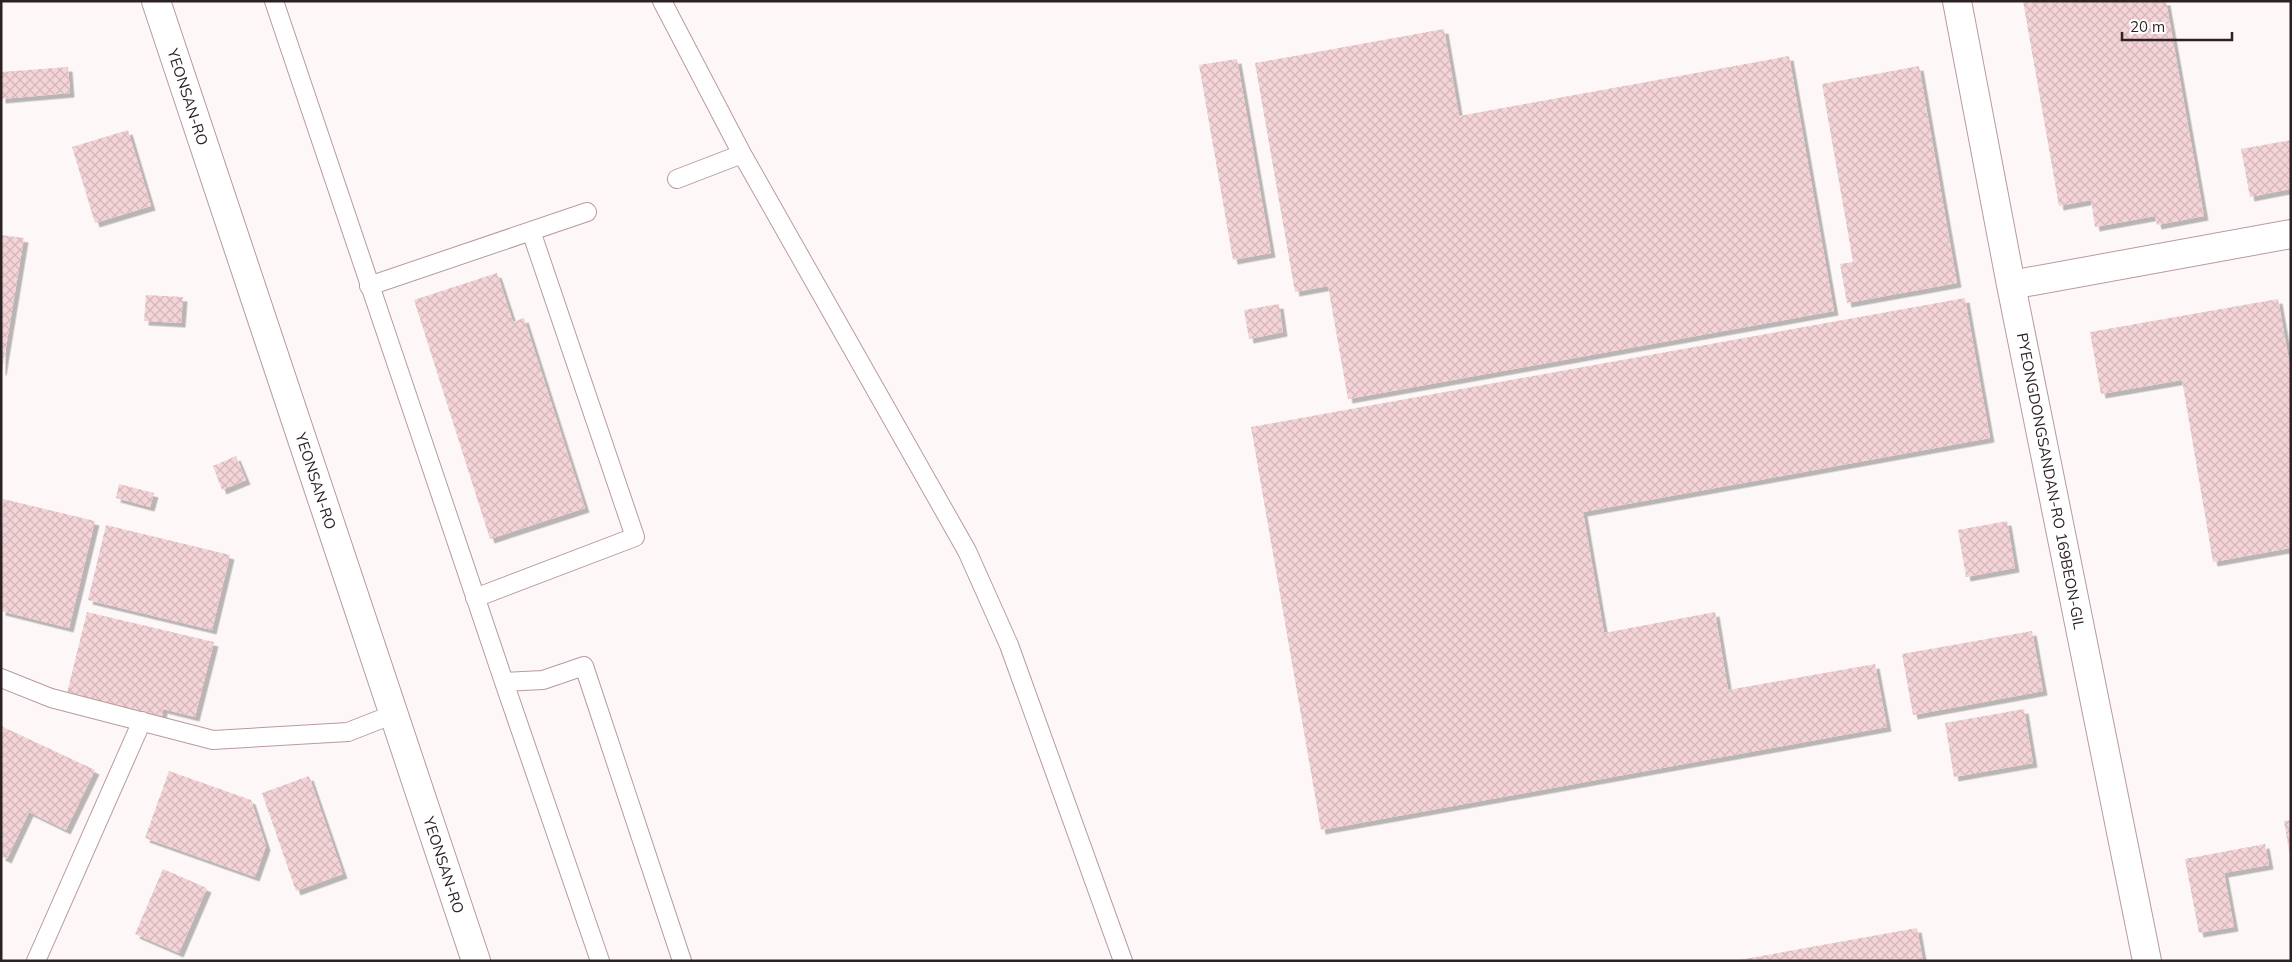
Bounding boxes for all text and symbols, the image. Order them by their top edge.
scale bar [2122,10,2232,42]
text: 20 m [2130,17,2165,36]
street label: YEONSAN-RO [163,45,213,148]
street label: PYEONGDONGSANDAN-RO 169BEON-GIL [2013,331,2089,631]
street label: YEONSAN-RO [291,429,341,532]
street label: YEONSAN-RO [419,813,469,916]

